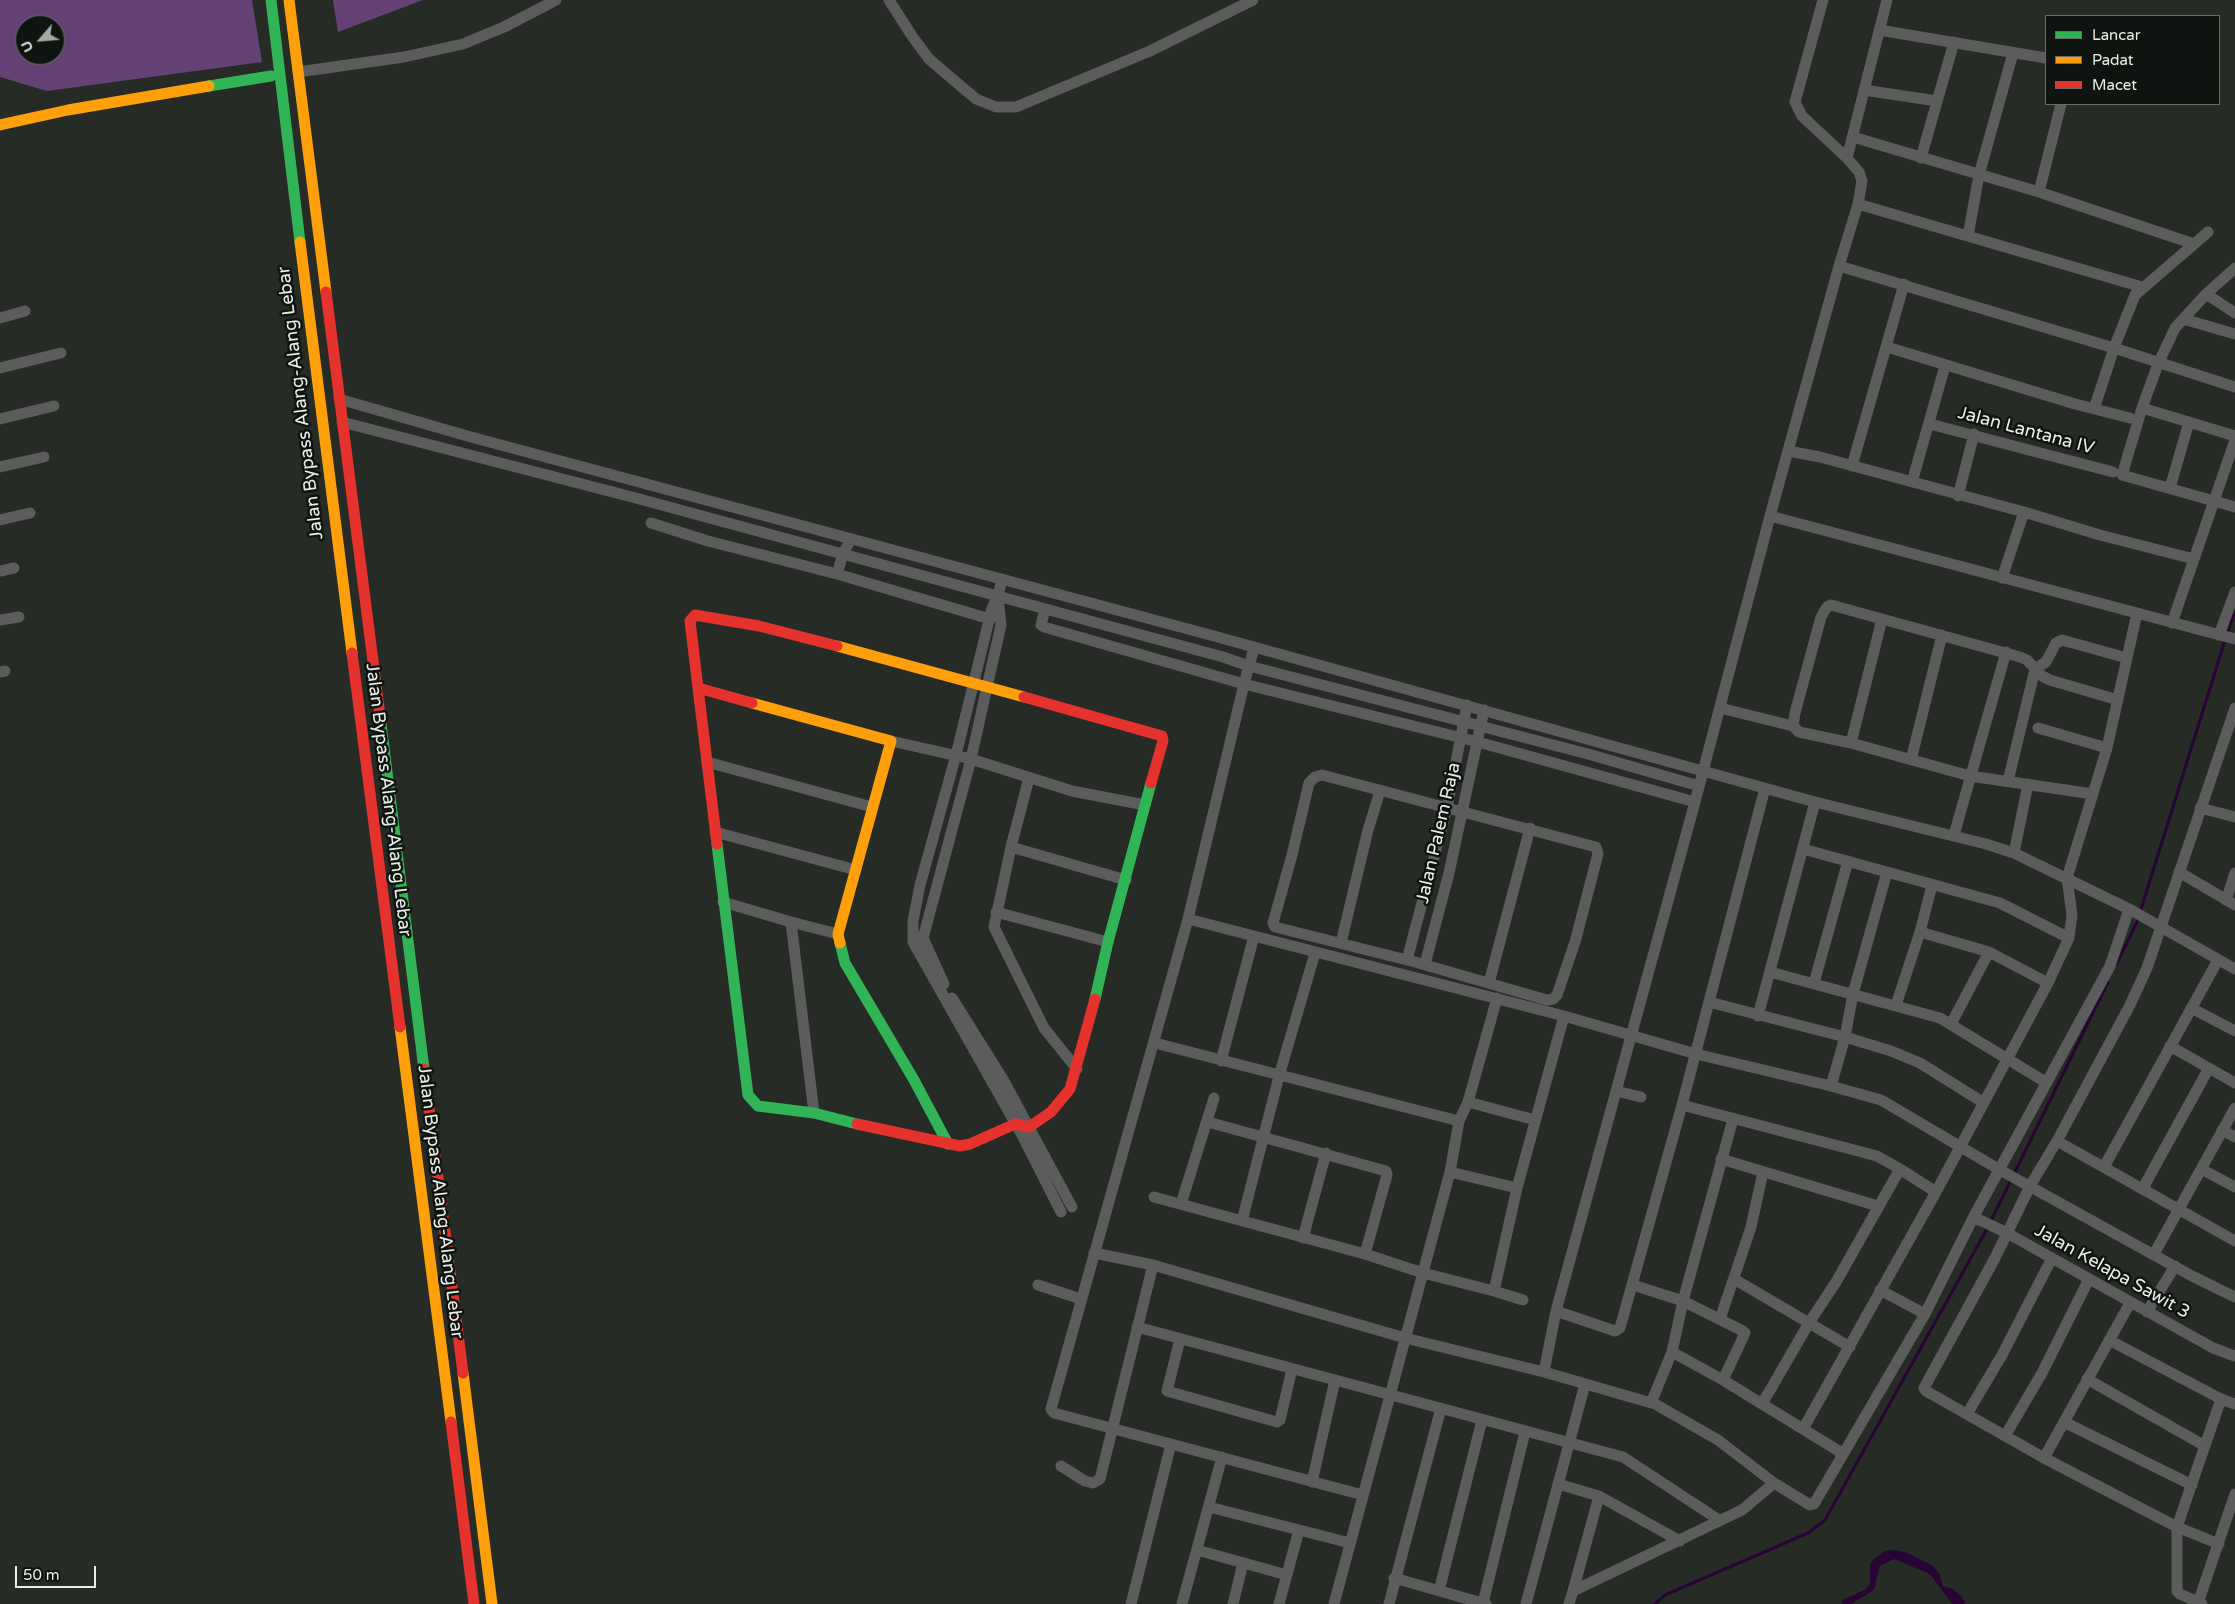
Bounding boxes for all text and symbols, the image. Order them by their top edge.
north arrow [15,15,65,65]
legend [2045,15,2220,105]
text: Lancar [2092,26,2140,44]
text: U [17,38,37,55]
text: Padat [2092,51,2134,69]
text: Macet [2092,76,2137,94]
street label: Jalan Bypass Alang-Alang Lebar [274,265,328,541]
street label: Jalan Lantana IV [1955,402,2097,460]
street label: Jalan Bypass Alang-Alang Lebar [361,662,415,938]
street label: Jalan Palem Raja [1412,760,1466,906]
street label: Jalan Bypass Alang-Alang Lebar [413,1064,467,1340]
street label: Jalan Kelapa Sawit 3 [2031,1220,2193,1324]
scale bar [18,1556,99,1588]
text: 50 m [23,1566,60,1584]

